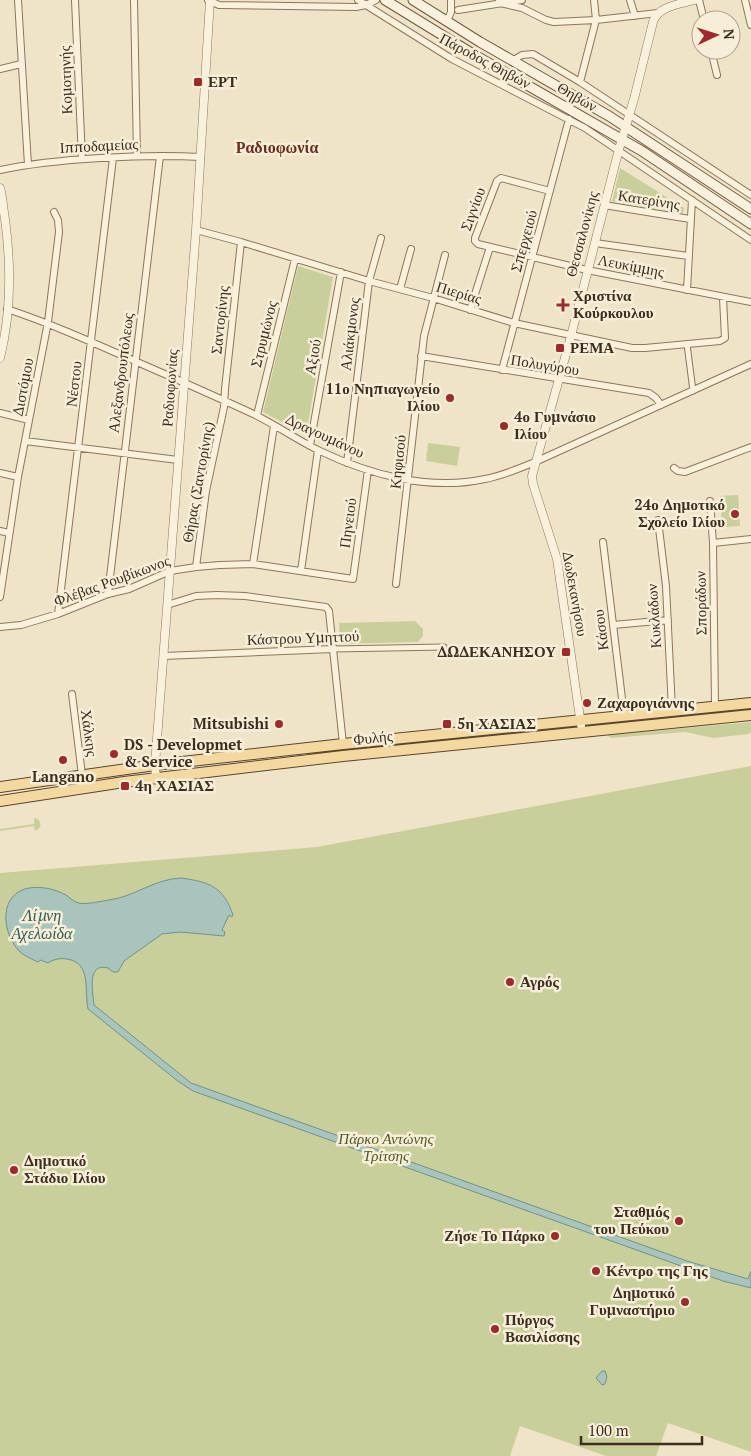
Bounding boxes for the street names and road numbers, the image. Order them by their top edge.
street label: Πάροδος Θηβών [436,28,535,93]
street label: Κομοτηνής [54,45,76,115]
street label: Θηβών [554,77,601,116]
street label: Ιπποδαμείας [59,133,139,157]
street label: Σιγνίου [455,184,489,233]
street label: Κατερίνης [617,184,682,214]
street label: Θεσσαλονίκης [560,189,602,279]
street label: Σπερχειού [505,207,541,274]
street label: Λευκίμμης [596,249,666,281]
street label: Πιερίας [434,276,484,308]
street label: Σαντορίνης [205,284,233,355]
street label: Αλιάκμονος [335,296,363,372]
street label: Στρυμώνος [245,298,281,369]
street label: Αλεξανδρουπόλεως [103,312,137,434]
street label: Αξιού [299,337,325,377]
street label: Ραδιοφωνίας [156,348,182,428]
street label: Πολυγύρου [509,349,581,379]
street label: Διστόμου [7,356,37,418]
street label: Νέστου [60,360,86,408]
street label: Δραγουμάνου [283,408,368,462]
street label: Θήρας (Σαντορίνης) [176,420,218,544]
street label: Κηφισού [384,434,410,490]
street label: Πηνειού [334,496,360,549]
street label: Φλέβας Ρουβίκωνος [51,550,172,610]
street label: Δωδεκανήσου [559,550,593,638]
street label: Σποράδων [689,570,711,635]
street label: Κυκλάδων [641,583,665,649]
street label: Κάσου [588,608,612,652]
street label: Κάστρου Υμηττού [246,625,360,649]
street label: Χάλκης [77,708,103,758]
street label: Φυλής [352,725,394,749]

